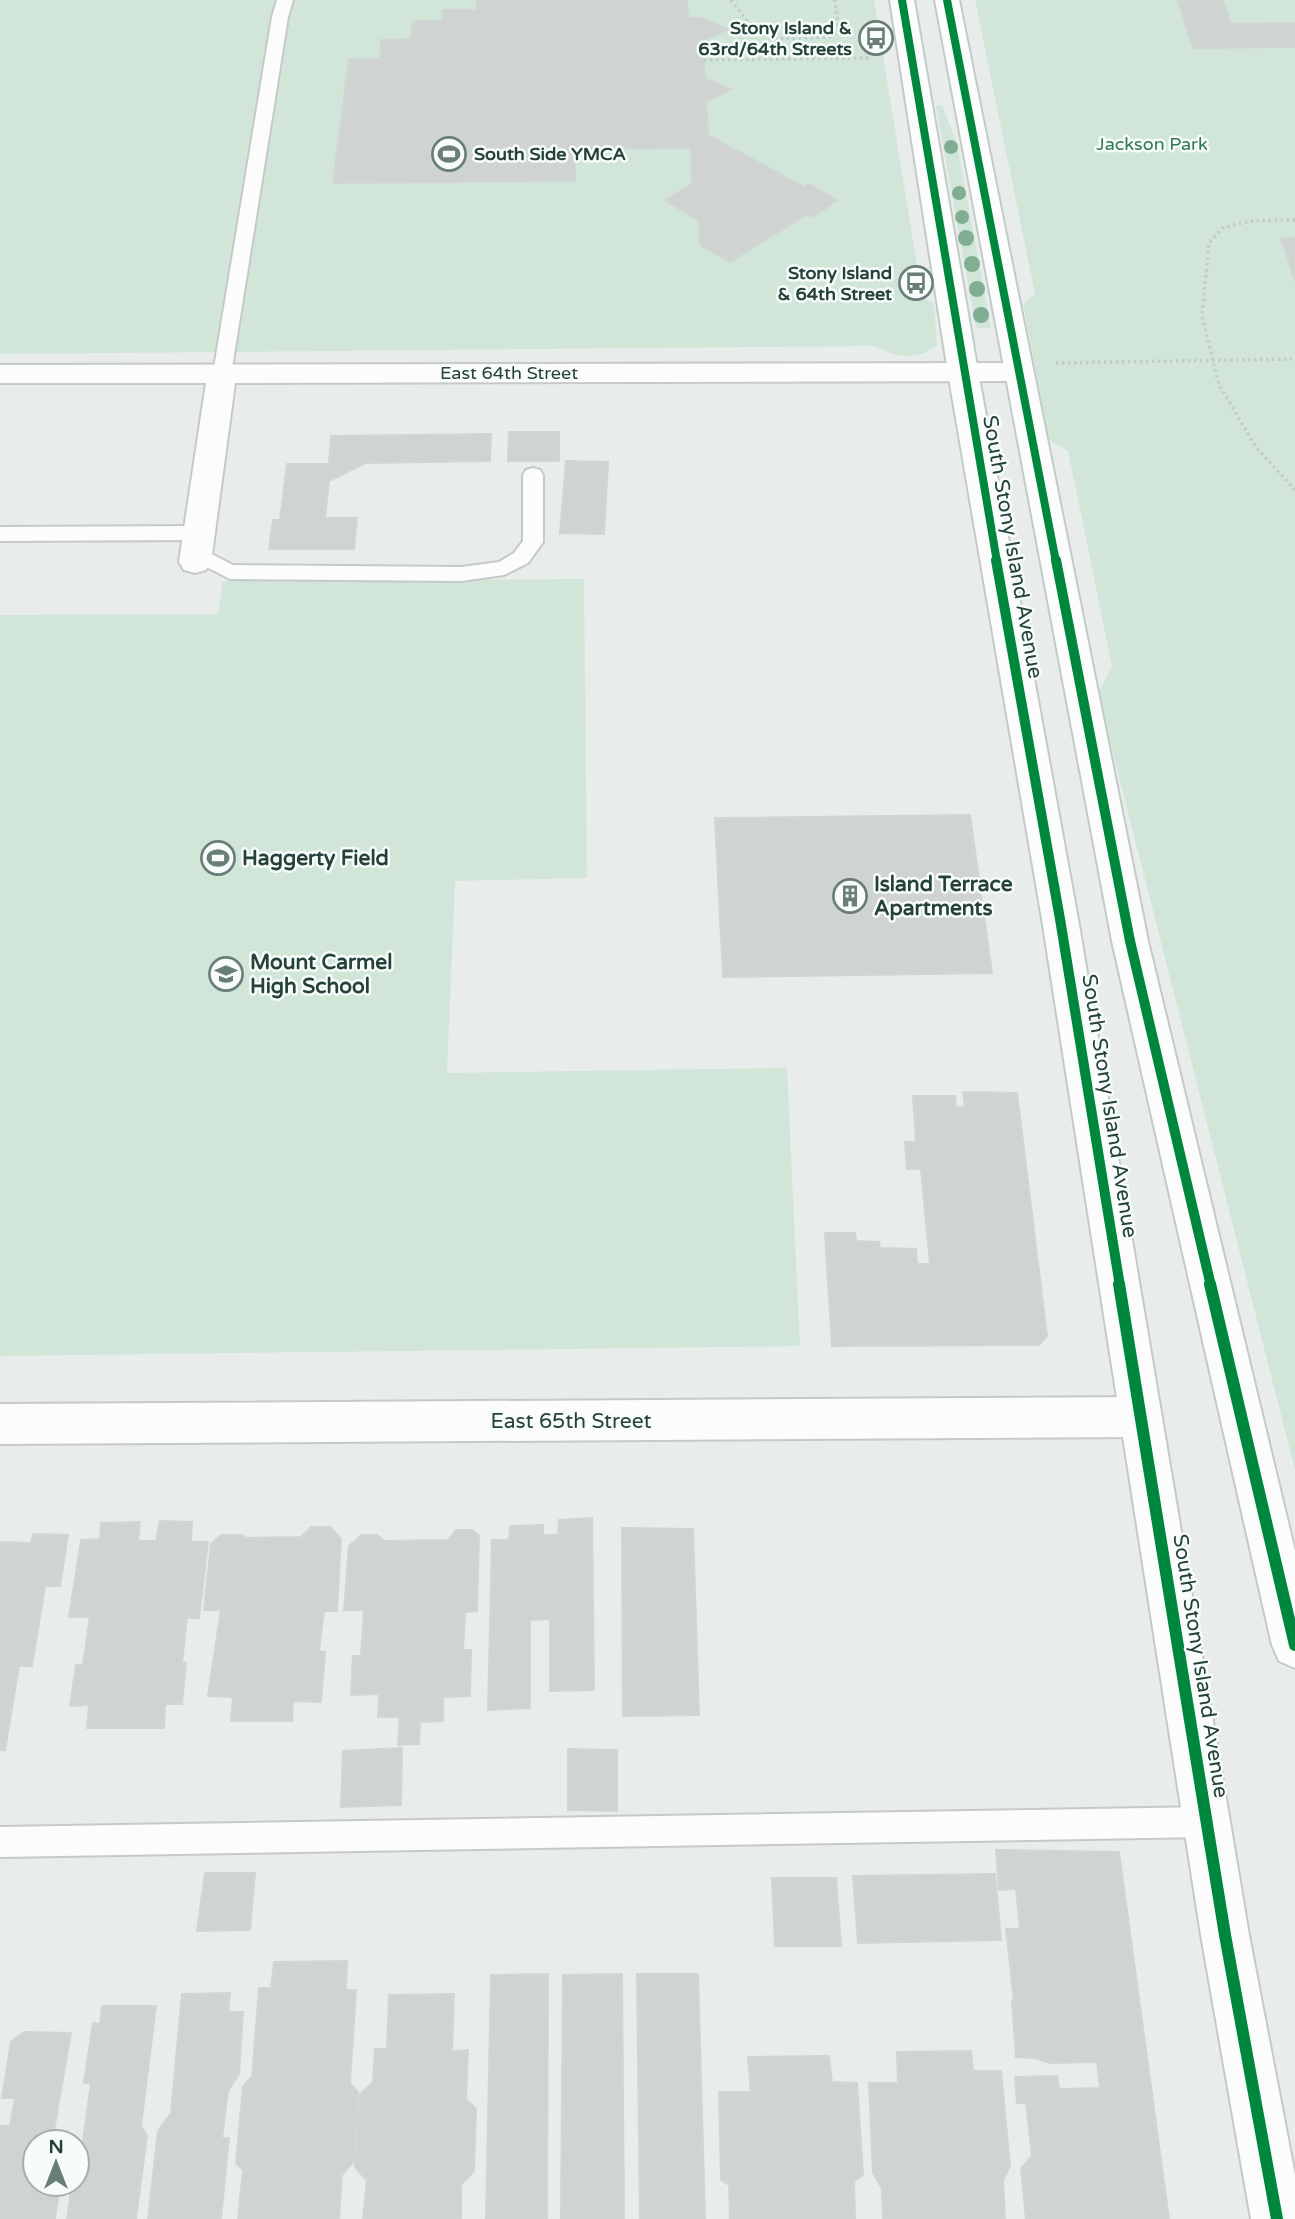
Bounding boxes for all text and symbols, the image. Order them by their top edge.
place label: Stony Island & 63rd/64th Streets [698,17,852,60]
bus stop icon: Stony Island & 63rd/64th Streets [857,19,895,57]
park label: Jackson Park [1096,133,1208,155]
sports icon: South Side YMCA [430,135,468,173]
place label: South Side YMCA [474,143,626,165]
place label: Stony Island & 64th Street [778,262,892,305]
bus stop icon: Stony Island & 64th Street [897,264,935,302]
street label: East 64th Street [440,362,578,384]
street label: South Stony Island Avenue [977,414,1048,681]
sports icon: Haggerty Field [199,839,237,877]
place label: Haggerty Field [242,846,389,871]
place label: Island Terrace Apartments [874,872,1013,921]
building icon: Island Terrace Apartments [831,877,869,915]
place label: Mount Carmel High School [250,950,392,999]
school or university icon: Mount Carmel High School [207,955,245,993]
street label: South Stony Island Avenue [1076,972,1143,1240]
street label: East 65th Street [490,1409,652,1434]
street label: South Stony Island Avenue [1167,1532,1234,1800]
north arrow [21,2128,91,2198]
text: N [48,2136,64,2158]

